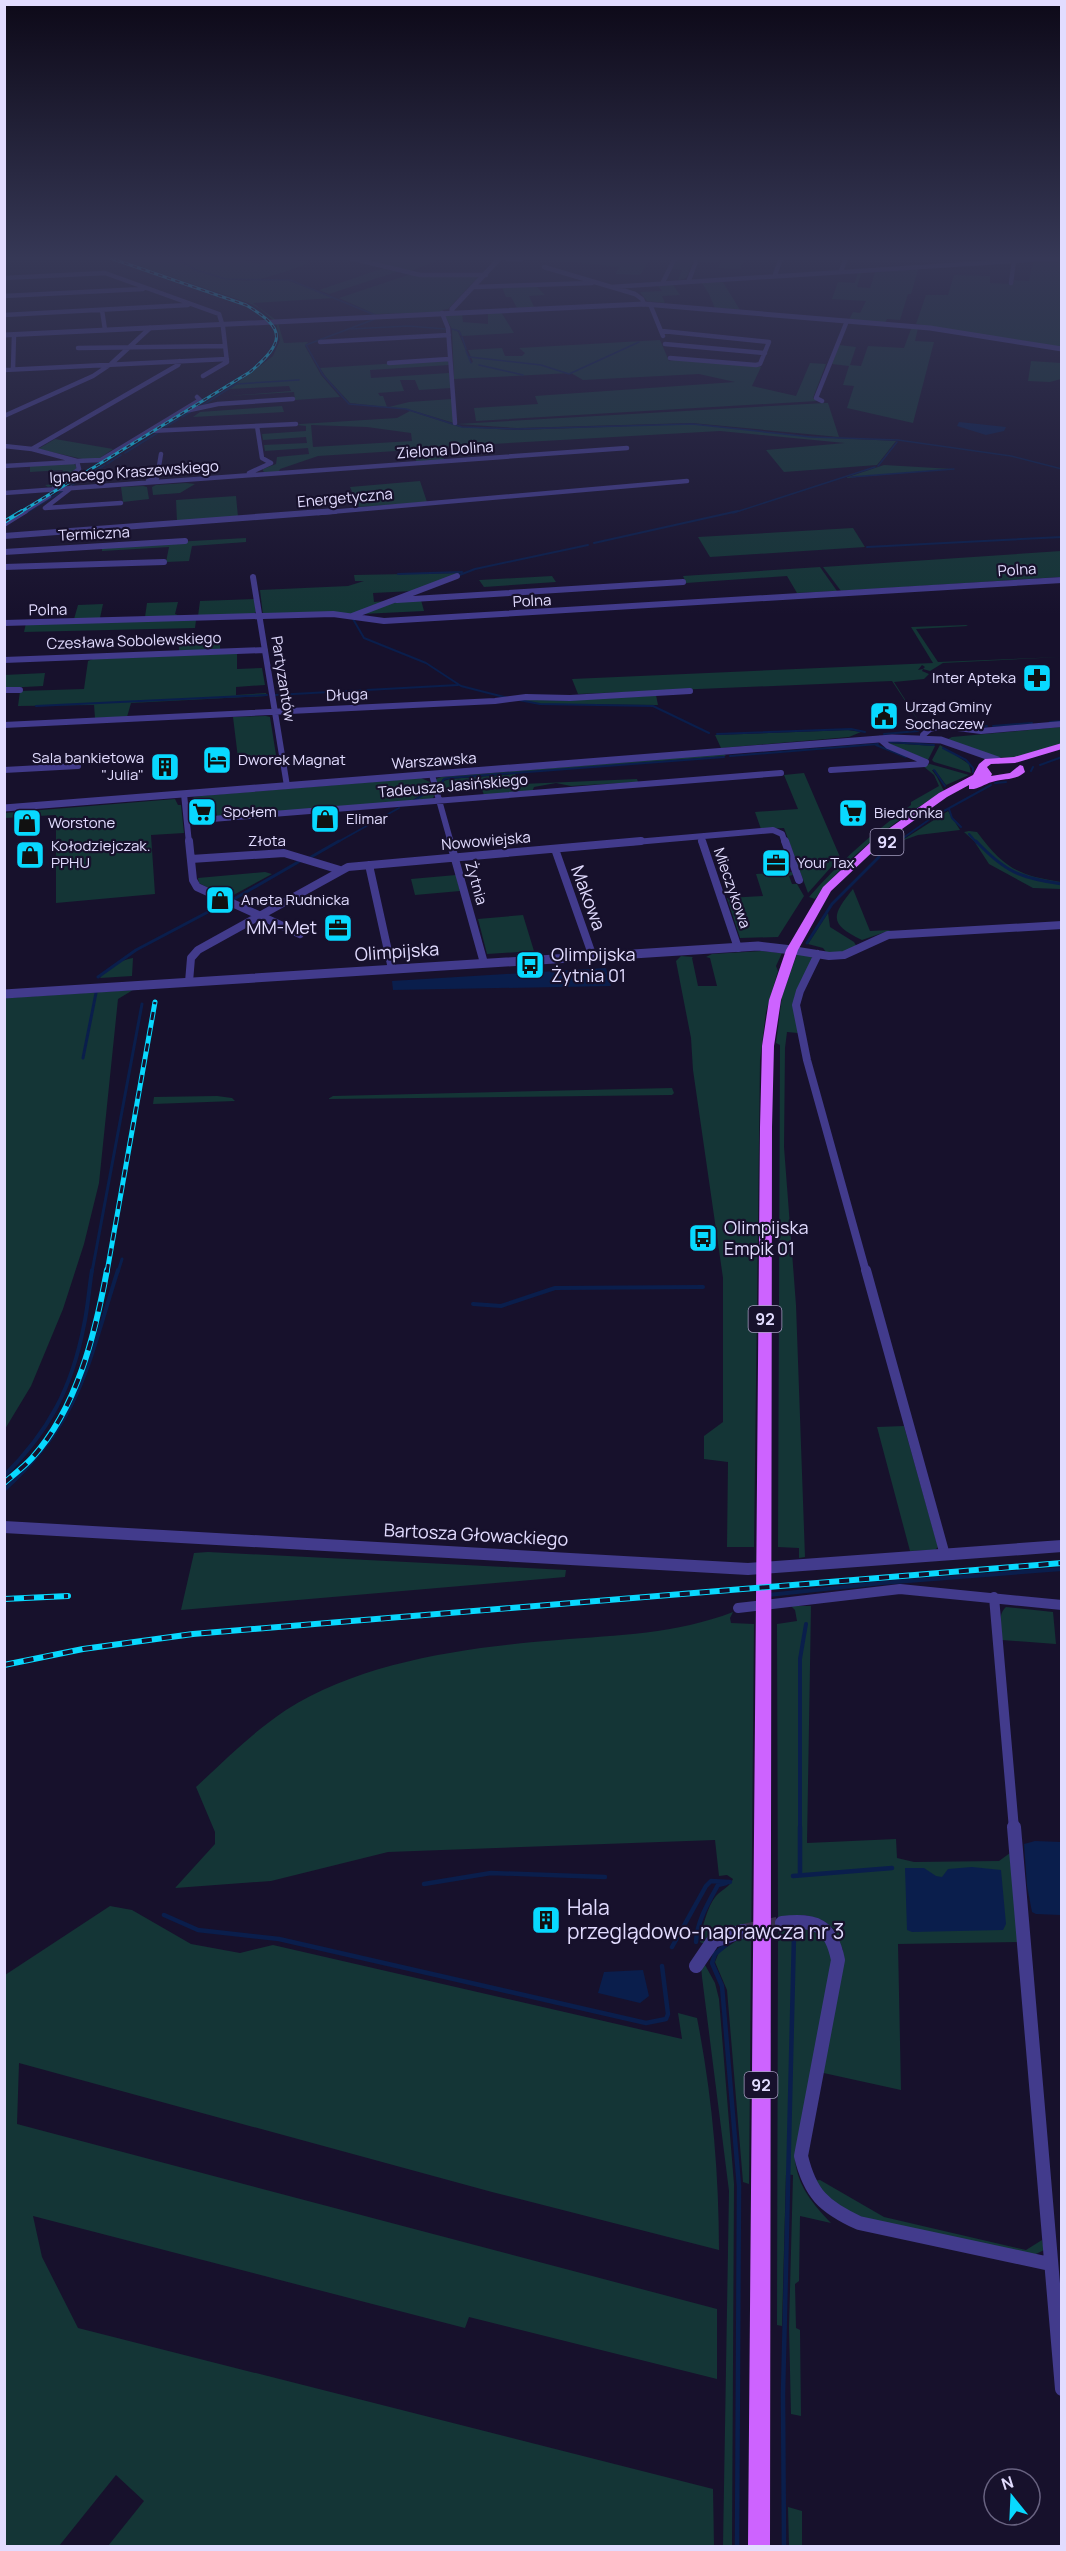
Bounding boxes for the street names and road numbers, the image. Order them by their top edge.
street label: Zielona Dolina [396,436,494,463]
street label: Ignacego Kraszewskiego [49,455,220,488]
street label: Energetyczna [296,483,394,512]
street label: Termiczna [58,521,130,546]
street label: Polna [997,558,1037,581]
street label: Polna [512,589,552,612]
street label: Polna [28,599,67,620]
street label: Czesława Sobolewskiego [46,627,222,654]
street label: Partyzantów [266,634,301,724]
street label: Długa [326,683,368,706]
street label: Warszawska [391,747,477,774]
street label: Tadeusza Jasińskiego [377,768,529,803]
street label: Nowowiejska [440,826,532,855]
road number: 92 [870,829,904,855]
street label: Złota [248,830,286,851]
street label: Mieczykowa [709,845,756,931]
street label: Żytnia [460,859,493,907]
street label: Makowa [566,862,612,933]
street label: Olimpijska [354,936,440,966]
road number: 92 [748,1306,782,1332]
street label: Bartosza Głowackiego [383,1517,569,1551]
road number: 92 [744,2072,777,2098]

